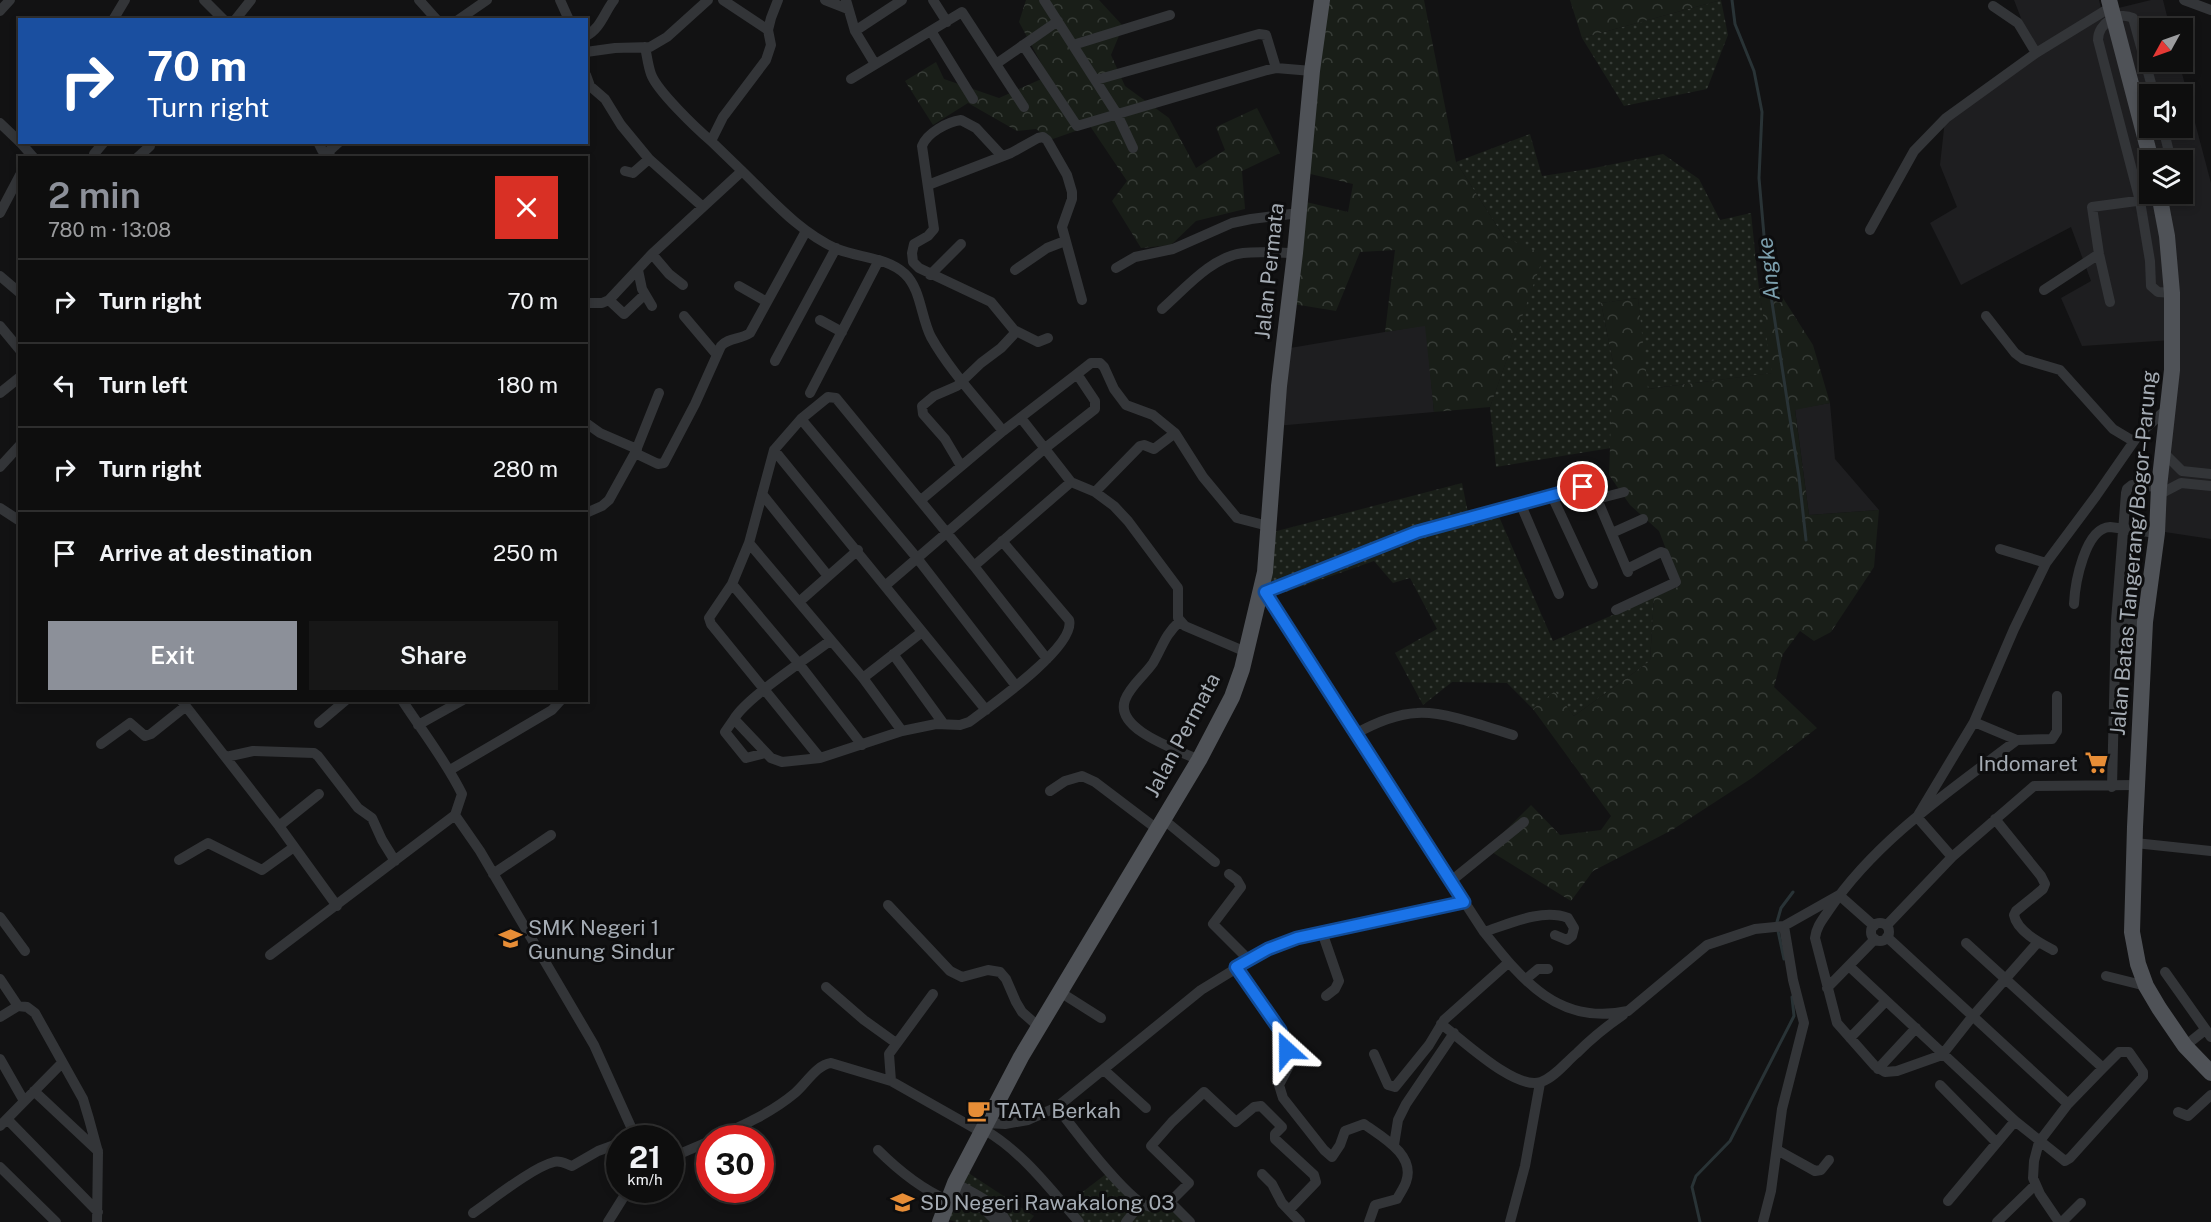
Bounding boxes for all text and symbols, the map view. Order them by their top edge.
north arrow [2139,18,2193,72]
map controls [2139,18,2193,204]
text: 70 m [147,41,247,90]
icon: right [48,42,126,120]
button: sound [2139,84,2193,138]
text: Turn right [147,91,270,123]
button: layers [2139,150,2193,204]
text: 2 min [48,174,141,216]
button: close [495,176,558,239]
street label: Jalan Permata [1249,201,1289,341]
text: 780 m · 13:08 [48,218,171,242]
water label: Angke [1751,236,1785,302]
icon: right [48,285,81,318]
text: Turn right [99,288,202,314]
text: 70 m [507,288,558,314]
icon: left [48,369,81,402]
street label: Jalan Batas Tangerang/Bogor–Parung [2105,369,2161,737]
text: Turn left [99,372,188,398]
text: 180 m [497,372,558,398]
icon: right [48,453,81,486]
text: Turn right [99,456,202,482]
text: 280 m [493,456,558,482]
pin [1557,461,1608,512]
icon: arrive [1566,470,1599,503]
icon: arrive [48,537,81,570]
text: Arrive at destination [99,540,312,566]
text: 250 m [493,540,558,566]
button: Exit [48,621,297,690]
button: Share [309,621,558,690]
street label: Jalan Permata [1139,669,1225,801]
supermarket icon: Indomaret [2083,750,2109,776]
place label: Indomaret [1978,751,2078,776]
place label: SMK Negeri 1 Gunung Sindur [528,915,675,964]
school or university icon: SMK Negeri 1 Gunung Sindur [497,926,523,952]
position arrow [1255,1018,1319,1082]
cafe icon: TATA Berkah [966,1097,992,1123]
place label: TATA Berkah [997,1098,1121,1123]
speed limit sign: 30 [696,1125,774,1203]
text: 21 [629,1139,661,1175]
text: km/h [627,1171,663,1188]
school or university icon: SD Negeri Rawakalong 03 [889,1189,915,1215]
place label: SD Negeri Rawakalong 03 [920,1190,1174,1215]

